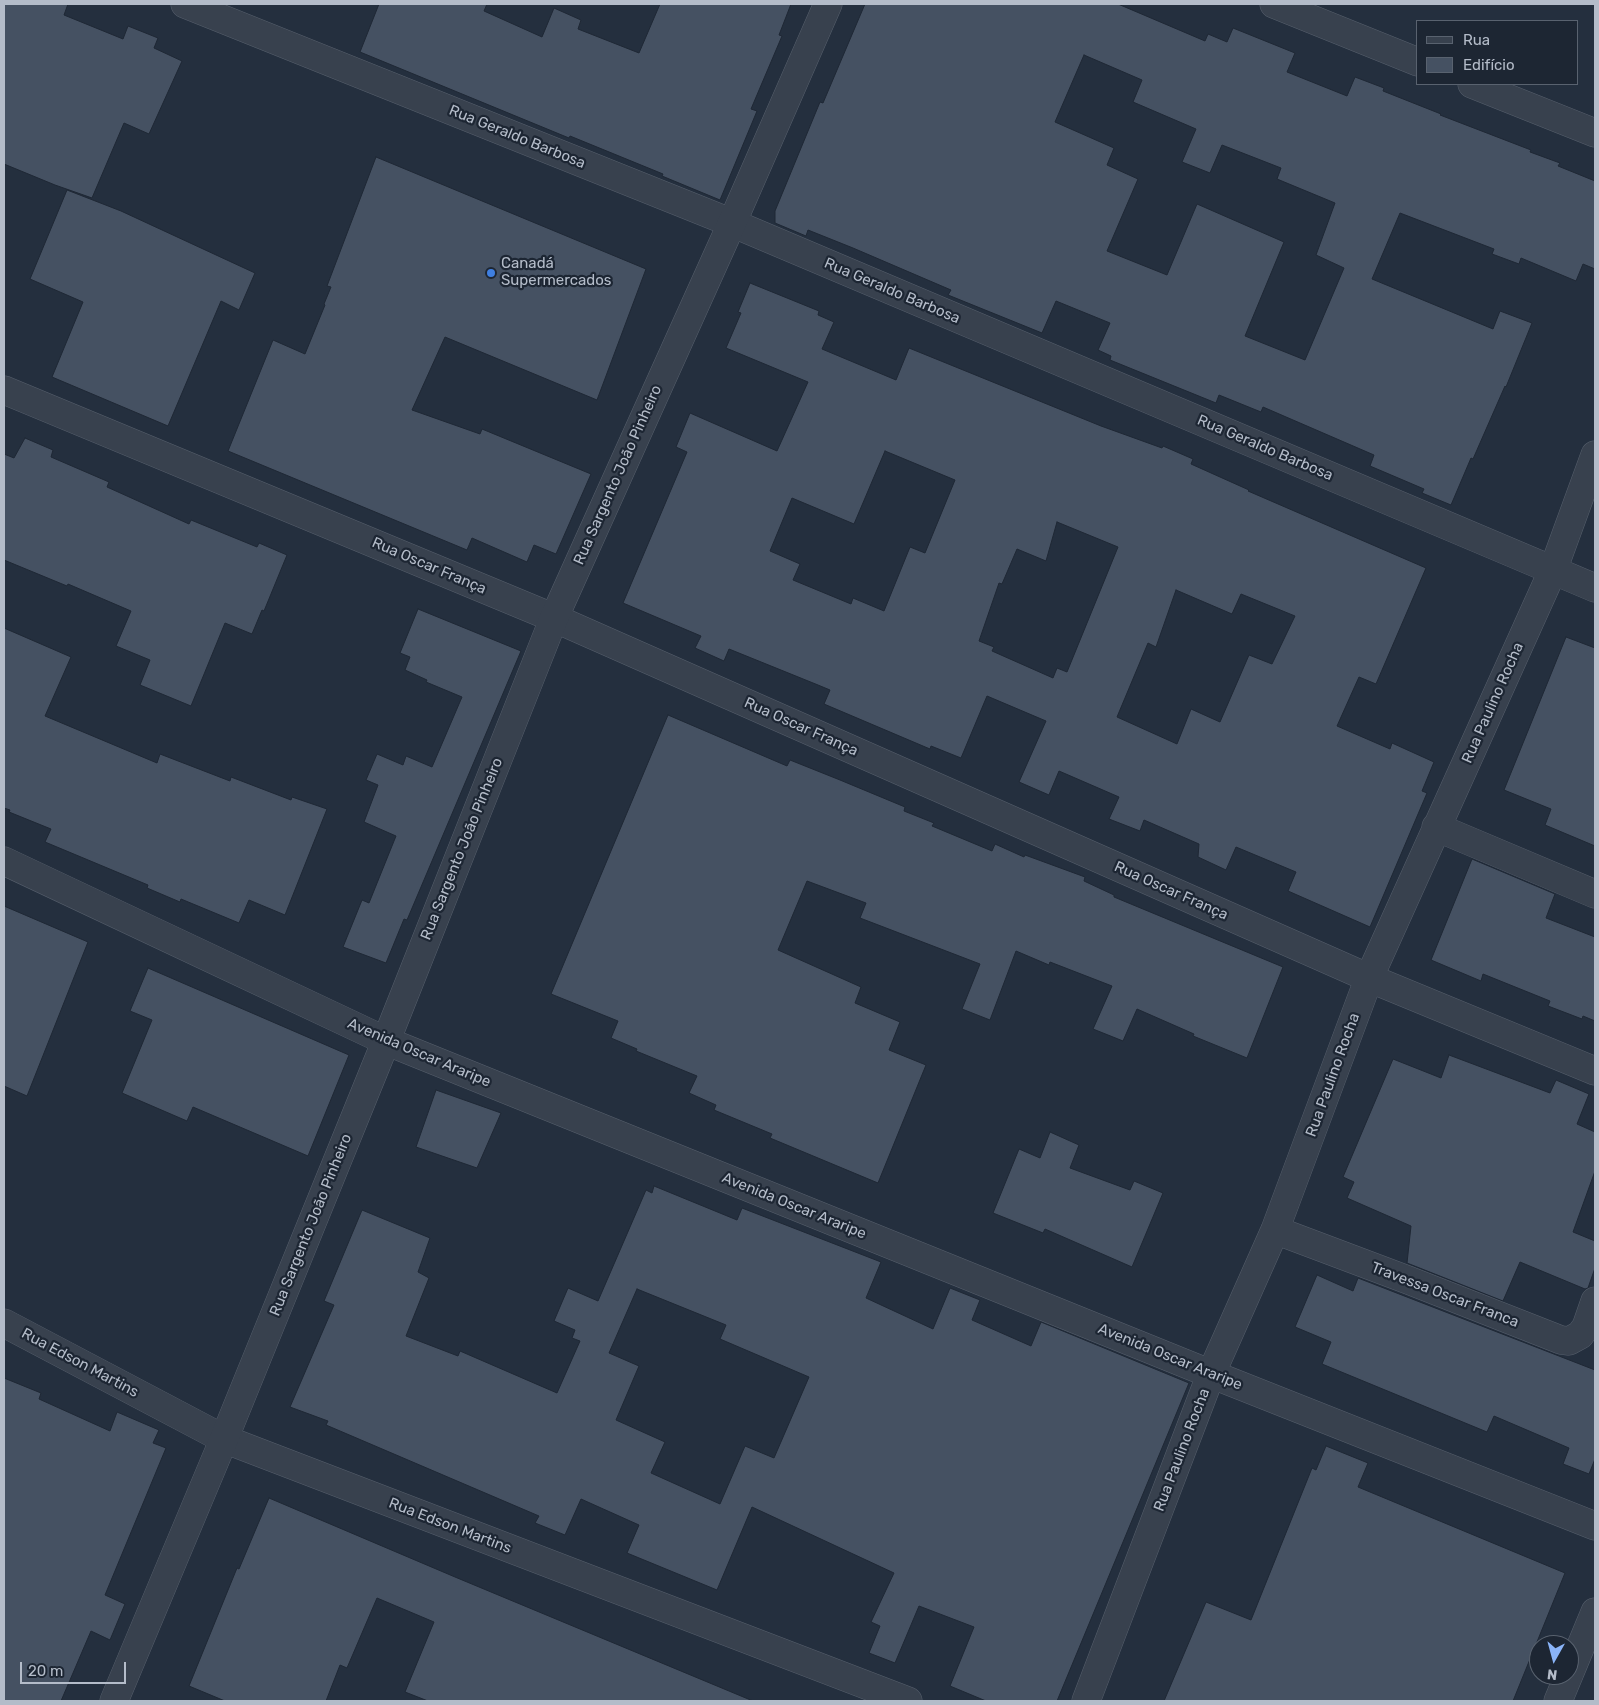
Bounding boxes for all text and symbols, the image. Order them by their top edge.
legend [1416,20,1579,85]
text: Rua [1463,31,1490,49]
text: Edifício [1463,56,1515,74]
street label: Rua Geraldo Barbosa [446,101,588,173]
street label: Rua Geraldo Barbosa [821,254,963,328]
place label: Canadá Supermercados [501,255,611,290]
marker: Canadá Supermercados [485,267,497,279]
street label: Rua Sargento João Pinheiro [570,382,666,568]
street label: Rua Geraldo Barbosa [1194,411,1336,485]
street label: Rua Oscar França [369,534,489,598]
street label: Rua Paulino Rocha [1458,640,1528,766]
street label: Rua Oscar França [741,694,861,760]
street label: Rua Sargento João Pinheiro [417,755,507,943]
street label: Rua Oscar França [1111,858,1231,924]
street label: Rua Paulino Rocha [1302,1011,1364,1139]
street label: Avenida Oscar Araripe [345,1015,493,1091]
street label: Rua Sargento João Pinheiro [266,1131,356,1319]
street label: Avenida Oscar Araripe [719,1169,869,1243]
street label: Travessa Oscar Franca [1369,1259,1521,1331]
street label: Avenida Oscar Araripe [1095,1320,1245,1394]
street label: Rua Edson Martins [18,1325,142,1401]
street label: Rua Paulino Rocha [1150,1386,1214,1514]
street label: Rua Edson Martins [386,1494,514,1558]
north arrow [1529,1635,1579,1685]
scale bar [22,1652,129,1684]
text: 20 m [28,1662,63,1680]
text: N [1546,1665,1558,1683]

